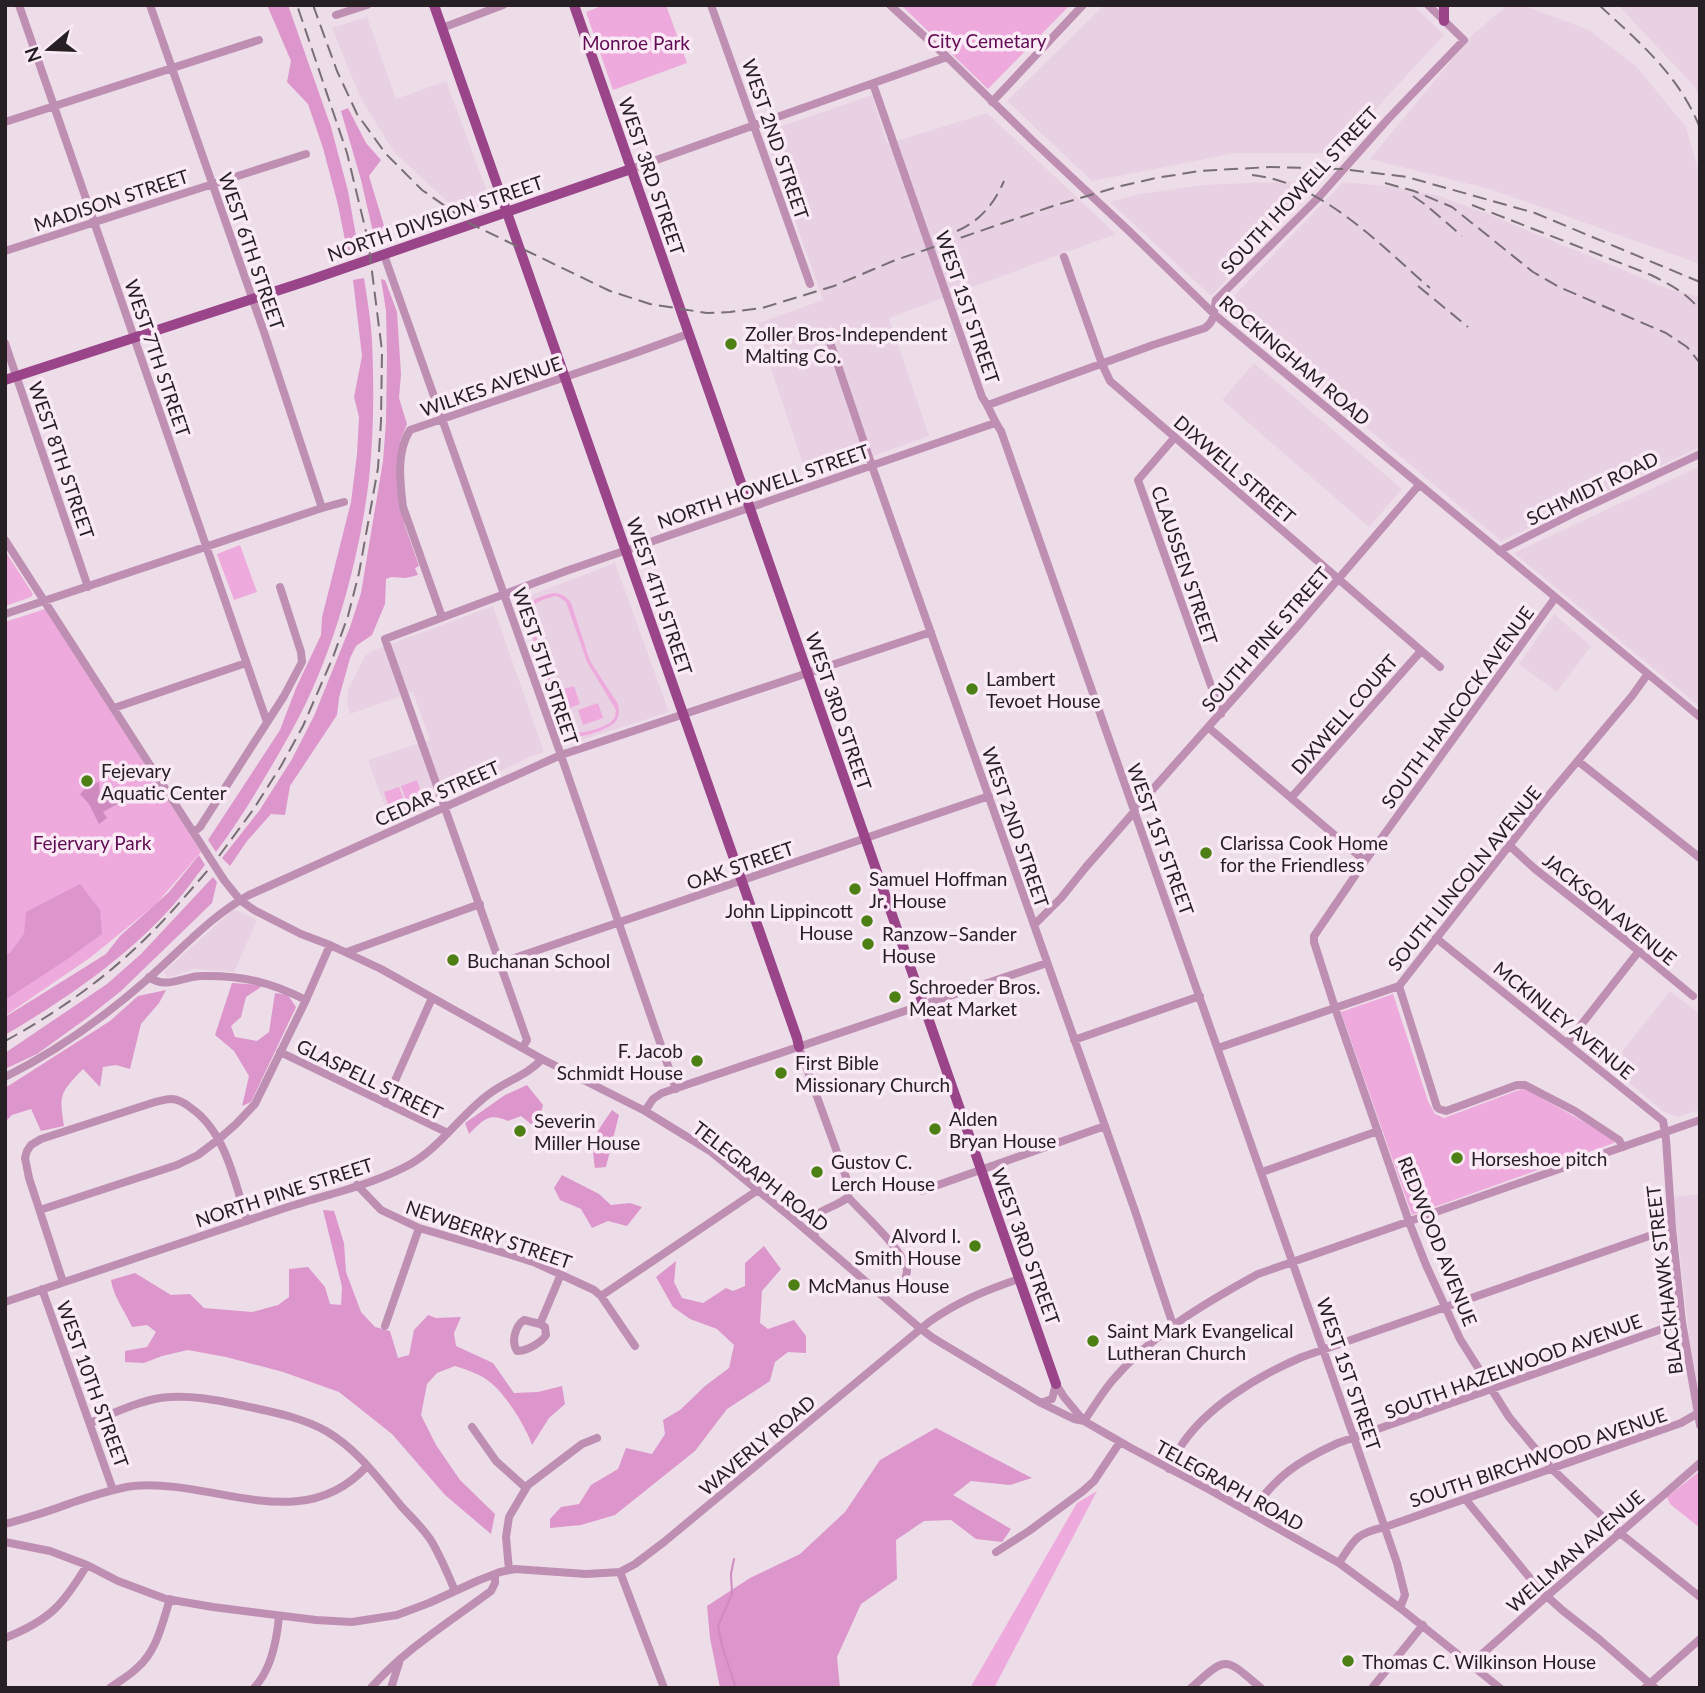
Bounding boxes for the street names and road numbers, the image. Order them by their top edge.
street label: WEST 2ND STREET [738,56,814,222]
street label: WEST 3RD STREET [614,94,690,258]
street label: SOUTH HOWELL STREET [1215,101,1383,279]
street label: MADISON STREET [31,164,191,236]
street label: WEST 6TH STREET [214,169,290,333]
street label: NORTH DIVISION STREET [324,170,546,266]
street label: WEST 1ST STREET [931,228,1005,386]
street label: WEST 7TH STREET [120,276,196,440]
street label: ROCKINGHAM ROAD [1215,290,1375,430]
street label: WILKES AVENUE [417,351,565,421]
street label: WEST 8TH STREET [24,378,100,542]
street label: DIXWELL STREET [1170,410,1300,528]
street label: NORTH HOWELL STREET [654,439,872,533]
street label: SCHMIDT ROAD [1522,446,1662,530]
street label: CLAUSSEN STREET [1147,483,1223,647]
street label: WEST 4TH STREET [622,514,698,678]
street label: SOUTH PINE STREET [1196,562,1334,716]
street label: WEST 5TH STREET [508,584,584,748]
street label: SOUTH HANCOCK AVENUE [1376,601,1538,813]
street label: WEST 3RD STREET [801,629,877,793]
street label: DIXWELL COURT [1286,650,1402,778]
street label: WEST 2ND STREET [978,744,1054,910]
street label: CEDAR STREET [371,755,503,831]
street label: WEST 1ST STREET [1123,760,1199,918]
street label: SOUTH LINCOLN AVENUE [1382,781,1546,975]
street label: OAK STREET [683,836,797,894]
street label: JACKSON AVENUE [1539,848,1681,970]
street label: MCKINLEY AVENUE [1489,956,1639,1084]
street label: GLASPELL STREET [293,1034,447,1124]
street label: TELEGRAPH ROAD [689,1116,833,1236]
street label: NORTH PINE STREET [192,1152,376,1232]
street label: REDWOOD AVENUE [1393,1153,1483,1329]
street label: WEST 3RD STREET [987,1164,1065,1328]
street label: BLACKHAWK STREET [1641,1184,1687,1376]
street label: NEWBERRY STREET [403,1195,575,1273]
street label: WEST 1ST STREET [1312,1295,1386,1453]
street label: WEST 10TH STREET [52,1298,134,1470]
street label: SOUTH HAZELWOOD AVENUE [1381,1309,1645,1423]
street label: WAVERLY ROAD [694,1390,820,1500]
street label: SOUTH BIRCHWOOD AVENUE [1406,1402,1670,1512]
street label: TELEGRAPH ROAD [1152,1435,1308,1535]
street label: WELLMAN AVENUE [1502,1485,1648,1617]

